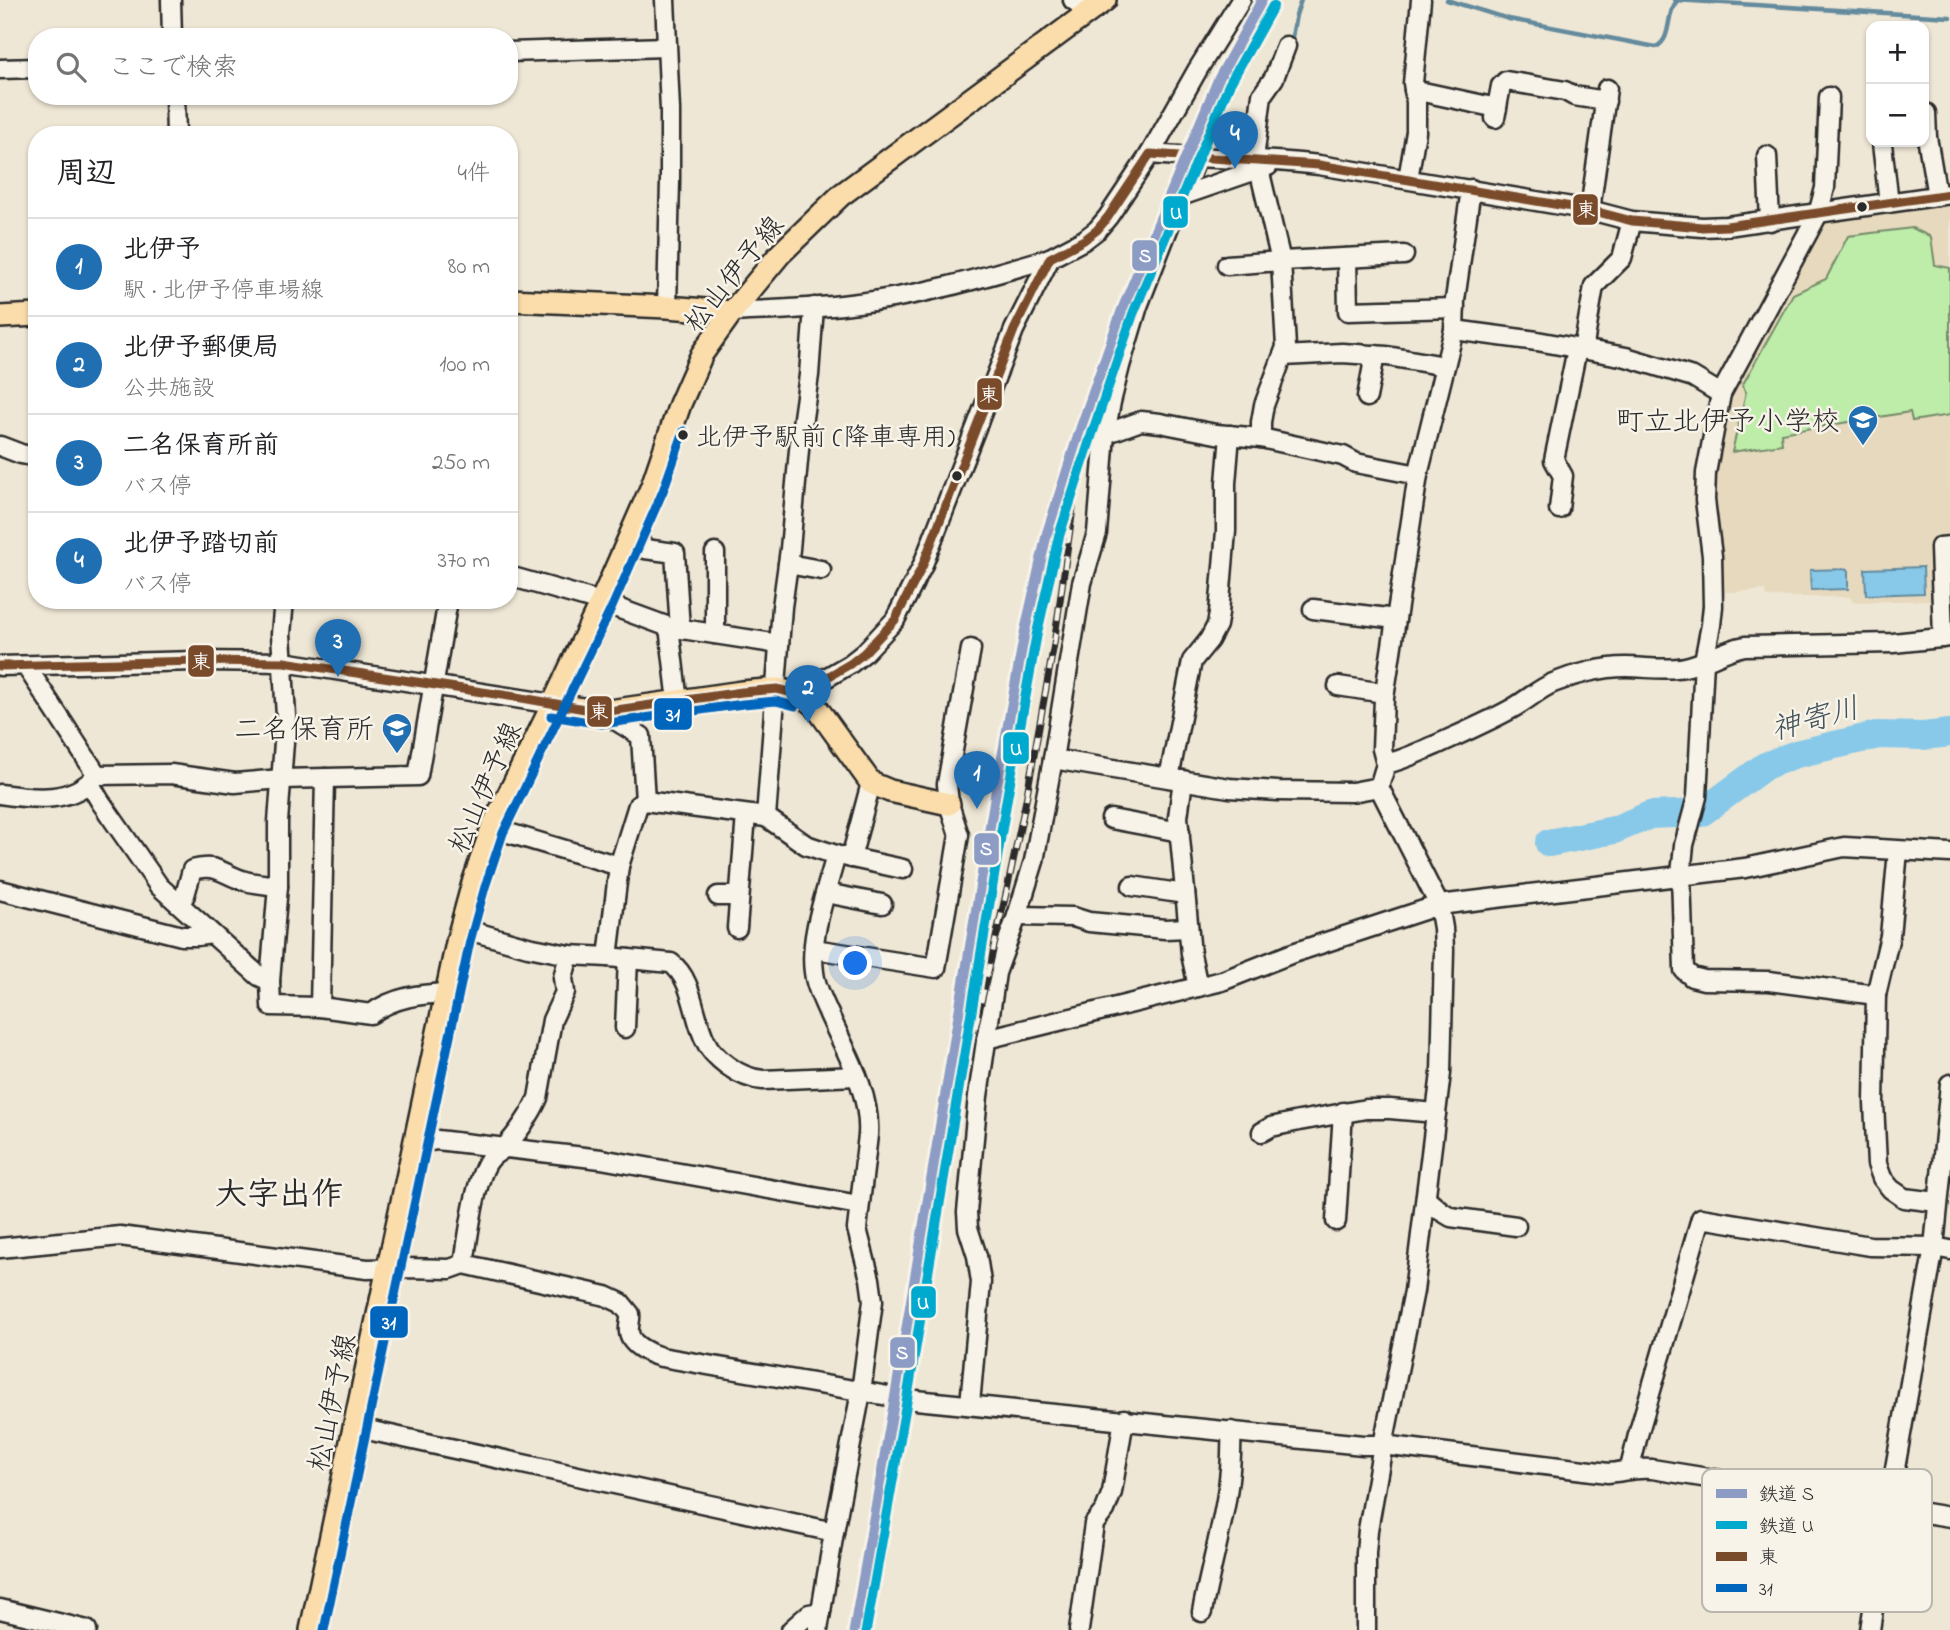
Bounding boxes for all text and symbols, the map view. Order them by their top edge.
map controls [1866,21,1929,147]
button: + [1866,21,1929,84]
search box [28,28,518,105]
icon: search [52,48,90,86]
text: ここで検索 [108,50,238,88]
button: − [1866,84,1929,147]
pin: 4 [1212,111,1258,169]
text: 周辺 [56,153,116,197]
text: 4件 [458,158,490,191]
line badge: 東 [1572,193,1599,226]
line badge: U [1162,195,1189,229]
text: 東 [1576,198,1596,225]
unlabelled marker [1855,200,1869,214]
text: U [1170,201,1182,228]
street label: 松山伊予線 [676,208,796,343]
text: 北伊予 [123,232,201,270]
line badge: S [1131,239,1158,272]
text: S [1139,244,1151,271]
text: 1 [75,251,83,284]
text: 80 m [448,251,490,284]
text: 駅 · 北伊予停車場線 [123,275,323,308]
text: 北伊予郵便局 [123,330,279,368]
text: 2 [73,349,85,382]
text: 100 m [439,349,490,382]
text: 公共施設 [123,373,215,406]
line badge: 東 [976,377,1003,411]
text: 東 [979,383,999,410]
place label: 町立北伊予小学校 [1616,403,1840,444]
school or university icon: 町立北伊予小学校 [1846,403,1880,447]
place label: 北伊予駅前 (降車専用) [696,420,955,458]
text: 二名保育所前 [123,428,279,466]
marker: 北伊予駅前 (降車専用) [676,428,690,442]
text: 3 [74,447,84,480]
text: 250 m [432,447,490,480]
unlabelled marker [950,469,964,483]
text: バス停 [123,471,192,504]
text: 北伊予踏切前 [123,526,279,564]
text: 4 [74,545,84,578]
text: 370 m [437,545,490,578]
text: バス停 [123,569,192,602]
pin: 3 [315,619,361,677]
line badge: 東 [187,644,215,678]
text: 東 [191,650,211,677]
pin: 2 [785,665,831,723]
water label: 神寄川 [1767,688,1865,754]
line badge: 東 [586,695,613,728]
line badge: 31 [653,697,693,731]
text: 東 [589,700,609,727]
text: 31 [665,703,680,730]
place label: 二名保育所 [234,711,374,752]
school or university icon: 二名保育所 [380,711,414,755]
street label: 松山伊予線 [440,716,534,861]
line badge: U [1002,731,1030,765]
text: U [1010,737,1022,764]
pin: 1 [954,751,1000,809]
line badge: S [973,832,1000,866]
text: S [980,837,992,864]
your location [838,946,872,980]
district label: 大字出作 [215,1173,343,1220]
line badge: U [910,1285,937,1319]
text: U [917,1291,929,1318]
line badge: 31 [369,1305,409,1339]
text: 31 [381,1311,396,1338]
street label: 松山伊予線 [300,1330,369,1475]
line badge: S [889,1336,916,1369]
text: S [896,1341,908,1368]
legend [1702,1469,1932,1612]
text: 鉄道 S [1759,1482,1814,1509]
text: 鉄道 U [1759,1514,1814,1541]
text: 東 [1759,1545,1778,1572]
text: 31 [1759,1577,1773,1604]

